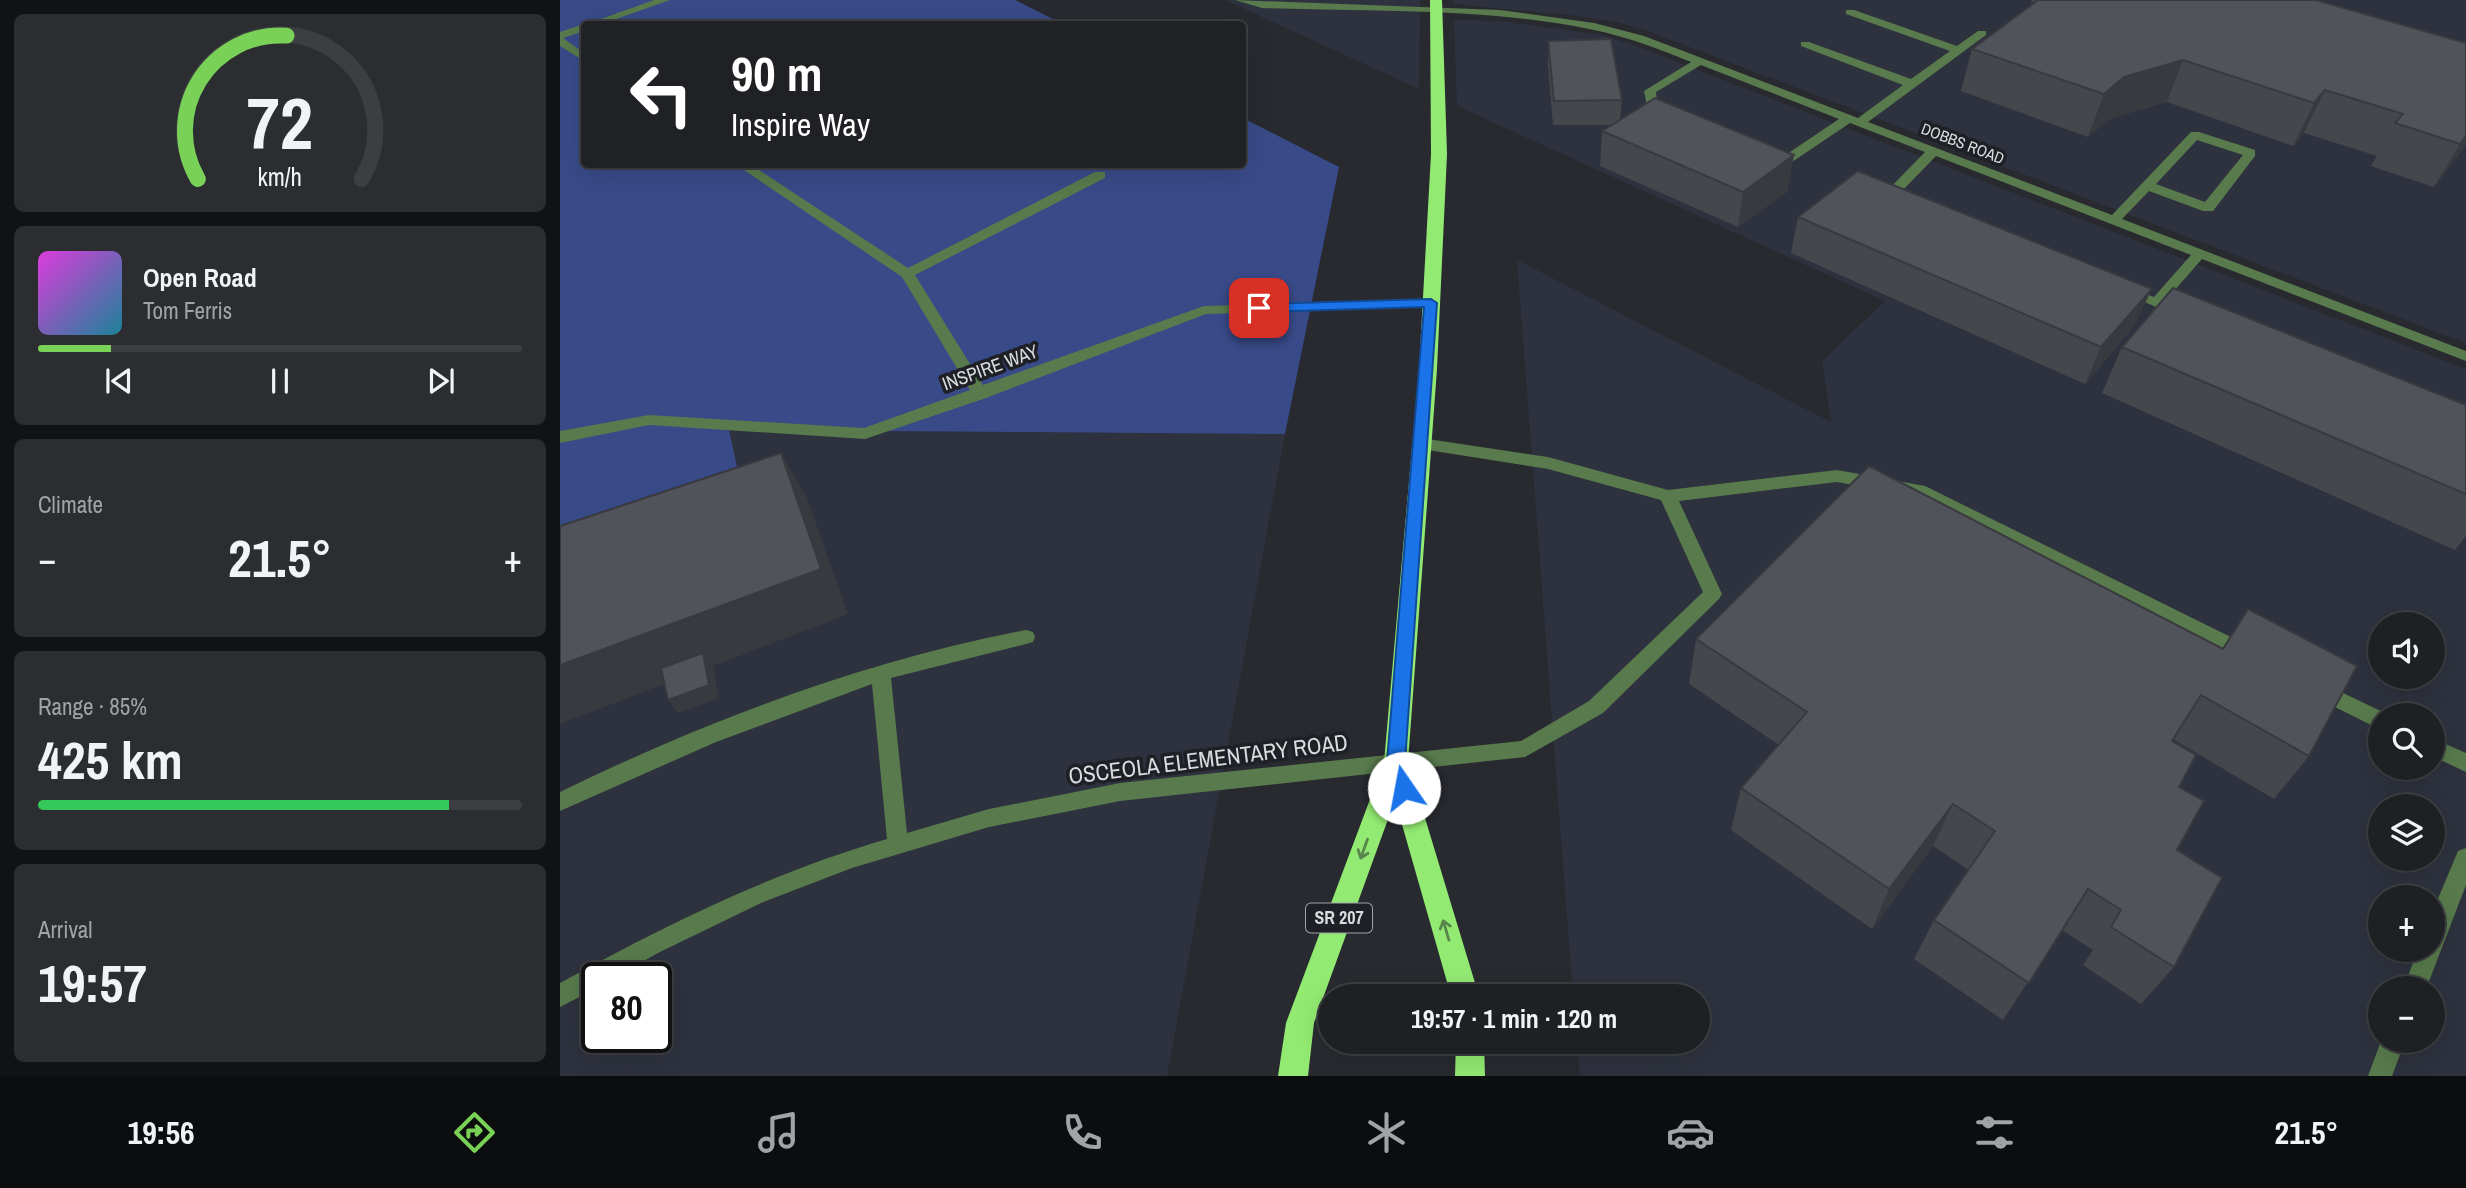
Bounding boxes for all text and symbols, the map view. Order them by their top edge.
text: 90 m [731,40,823,106]
icon: left [616,49,707,140]
text: 72 [247,75,313,173]
text: Inspire Way [731,103,870,146]
street label: DOBBS ROAD [1918,117,2008,169]
text: km/h [258,160,302,194]
text: Open Road [143,260,257,295]
pin [1229,278,1289,338]
icon: arrive [1240,289,1278,327]
text: Tom Ferris [143,295,232,326]
street label: INSPIRE WAY [938,337,1042,396]
icon: previous [100,362,138,400]
icon: pause [261,362,299,400]
icon: next [422,362,460,400]
text: Climate [38,489,103,520]
text: 21.5° [228,523,332,593]
text: − [38,533,56,584]
text: + [504,533,522,584]
map controls [2368,612,2445,1053]
button: sound [2368,612,2445,689]
text: Range · 85% [38,691,147,722]
button: search [2368,703,2445,780]
text: 425 km [38,725,183,795]
street label: OSCEOLA ELEMENTARY ROAD [1067,726,1349,791]
position arrow [1367,751,1441,825]
button: layers [2368,794,2445,871]
one-way arrow [1357,838,1369,860]
button: + [2368,885,2445,962]
road number: SR 207 [1306,903,1372,932]
text: Arrival [38,914,93,945]
one-way arrow [1438,920,1451,942]
text: 19:57 [38,948,147,1018]
speed limit sign: 80 [581,962,672,1053]
button: − [2368,976,2445,1053]
text: 19:57 · 1 min · 120 m [1411,1001,1617,1036]
icon: directions [450,1108,499,1157]
icon: music [754,1108,803,1157]
icon: phone [1058,1108,1107,1157]
icon: climate [1362,1108,1411,1157]
icon: car [1666,1108,1715,1157]
icon: filters [1970,1108,2019,1157]
text: 19:56 [128,1111,195,1154]
text: 21.5° [2275,1111,2338,1154]

